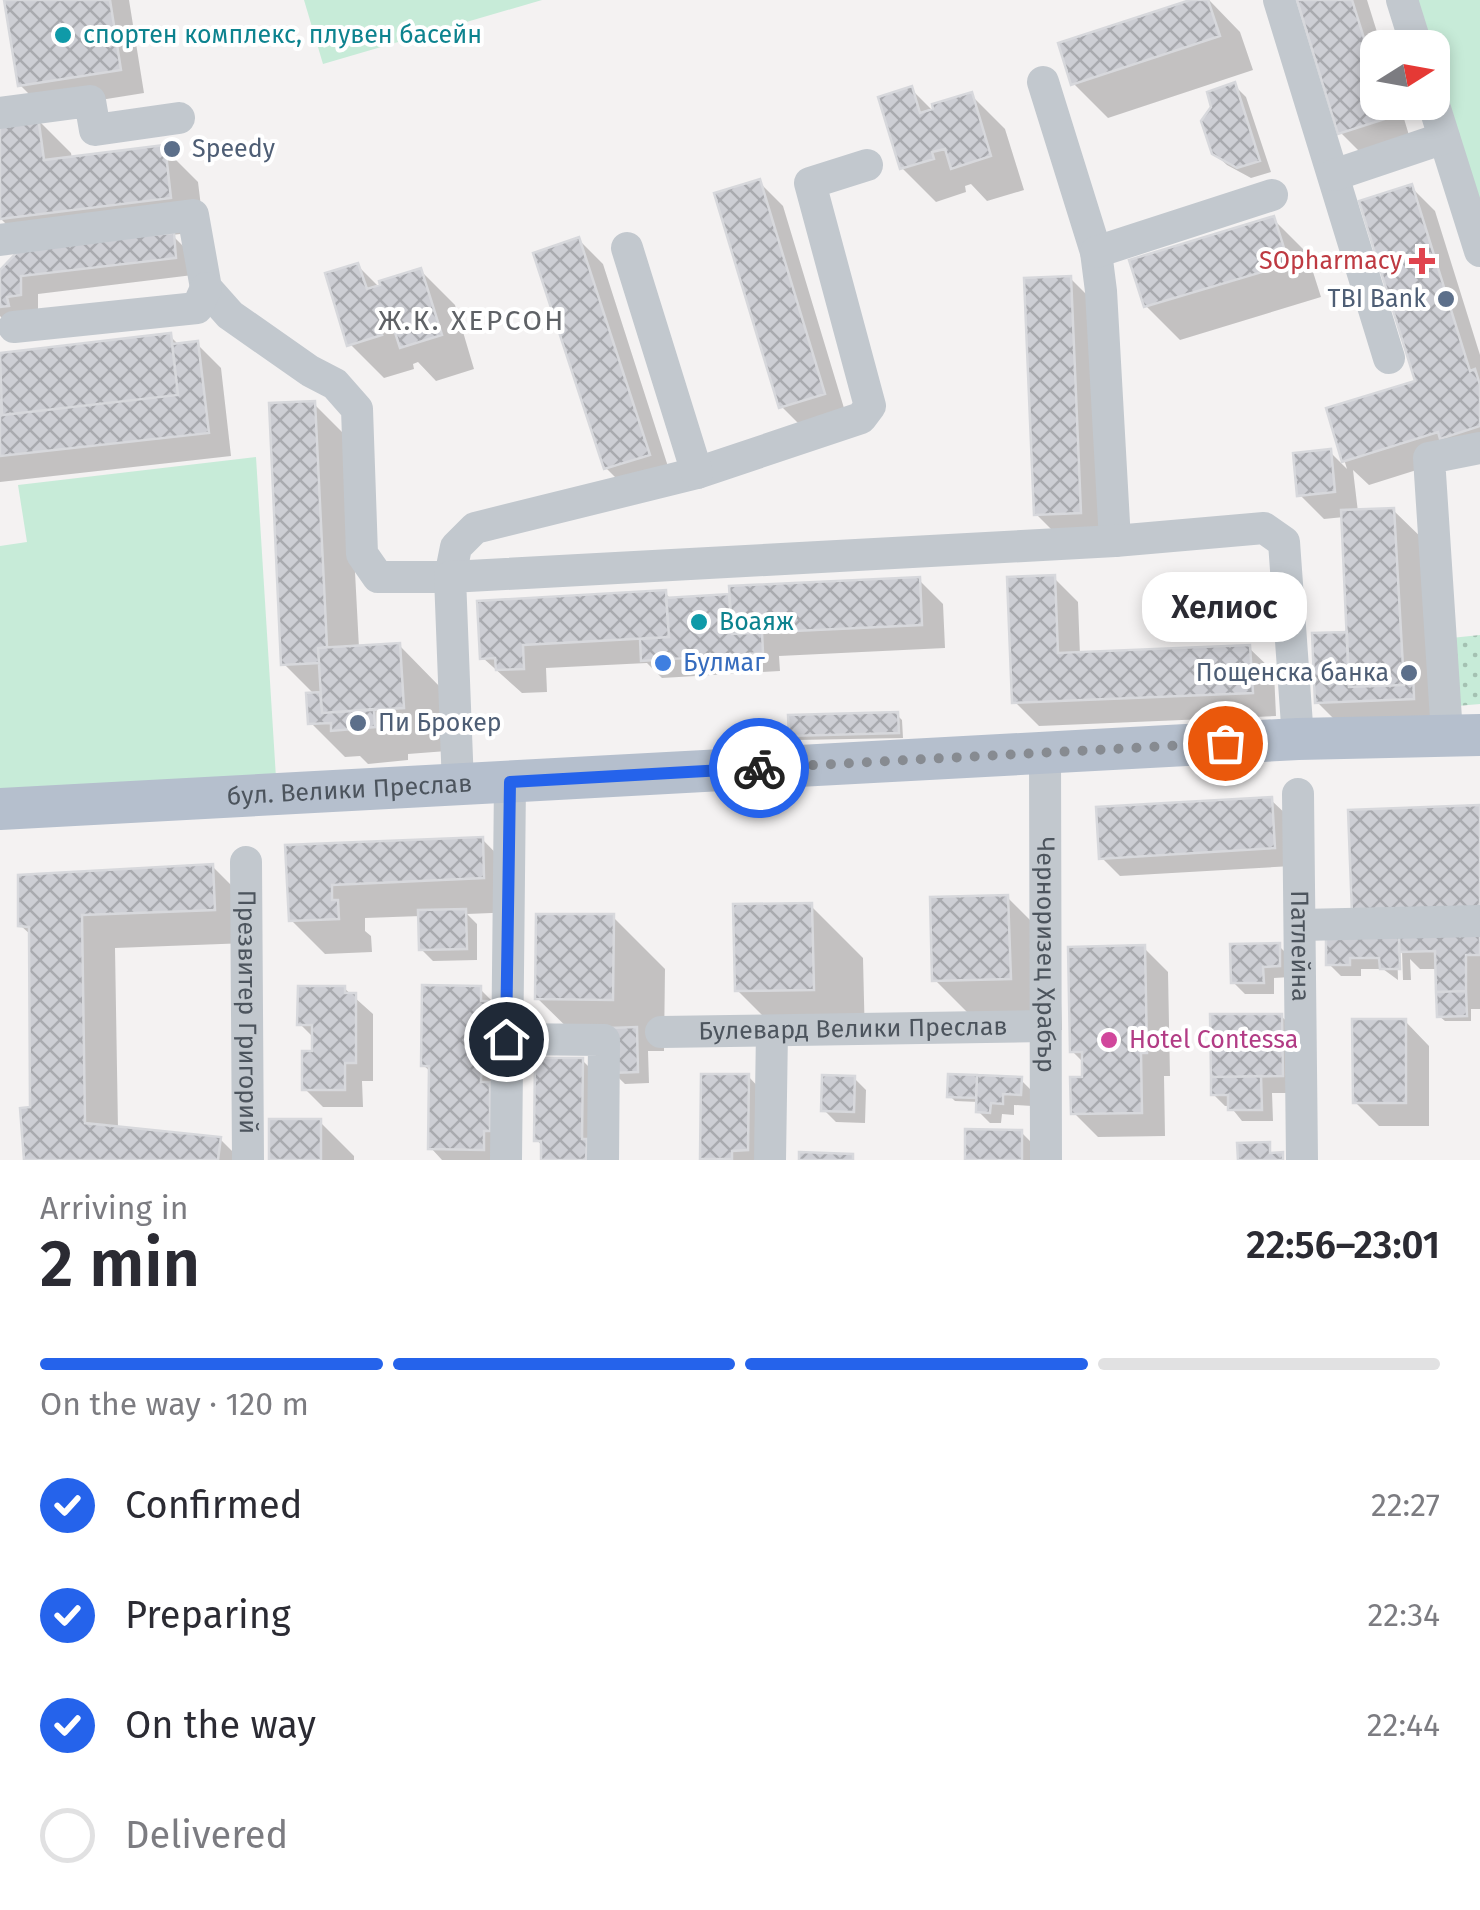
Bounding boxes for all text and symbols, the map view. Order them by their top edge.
place label: спортен комплекс, плувен басейн [83,20,482,50]
marker: спортен комплекс, плувен басейн [52,24,74,46]
north arrow [1360,30,1450,120]
map controls [1360,30,1450,120]
place label: Speedy [192,134,276,164]
marker: Speedy [161,138,183,160]
place label: SOpharmacy [1259,246,1403,276]
marker: SOpharmacy [1411,250,1433,272]
place label: TBI Bank [1328,284,1426,314]
marker: TBI Bank [1435,288,1457,310]
district label: Ж.К. ХЕРСОН [378,304,566,337]
callout: Хелиос [1142,573,1308,643]
text: Хелиос [1171,588,1278,626]
place label: Воаяж [719,607,794,637]
marker: Воаяж [688,611,710,633]
place label: Булмаг [683,648,765,678]
marker: Булмаг [652,652,674,674]
place label: Пощенска банка [1196,658,1389,688]
marker: Пощенска банка [1398,662,1420,684]
pin [1183,701,1268,786]
place label: Пи Брокер [378,708,502,738]
marker: Пи Брокер [347,712,369,734]
icon: bag [1198,716,1253,771]
courier [709,718,809,818]
icon: bike [732,741,787,796]
street label: бул. Велики Преслав [226,769,473,812]
street label: Черноризец Храбър [1030,837,1061,1073]
street label: Презвитер Григорий [231,890,263,1134]
street label: Патлейна [1284,890,1315,1002]
pin [464,997,549,1082]
icon: home [479,1012,534,1067]
street label: Булевард Велики Преслав [698,1012,1008,1046]
place label: Hotel Contessa [1129,1025,1298,1055]
marker: Hotel Contessa [1098,1029,1120,1051]
text: Arriving in [40,1189,188,1227]
text: 22:56–23:01 [1246,1222,1440,1268]
text: 2 min [40,1225,200,1303]
text: On the way · 120 m [40,1385,309,1423]
icon: check [40,1478,95,1533]
text: Confirmed [125,1482,303,1528]
text: 22:27 [1371,1486,1440,1524]
icon: check [40,1588,95,1643]
text: Preparing [125,1592,291,1638]
text: 22:34 [1368,1596,1440,1634]
icon: check [40,1698,95,1753]
text: On the way [125,1702,316,1748]
text: 22:44 [1367,1706,1440,1744]
text: Delivered [125,1812,288,1858]

